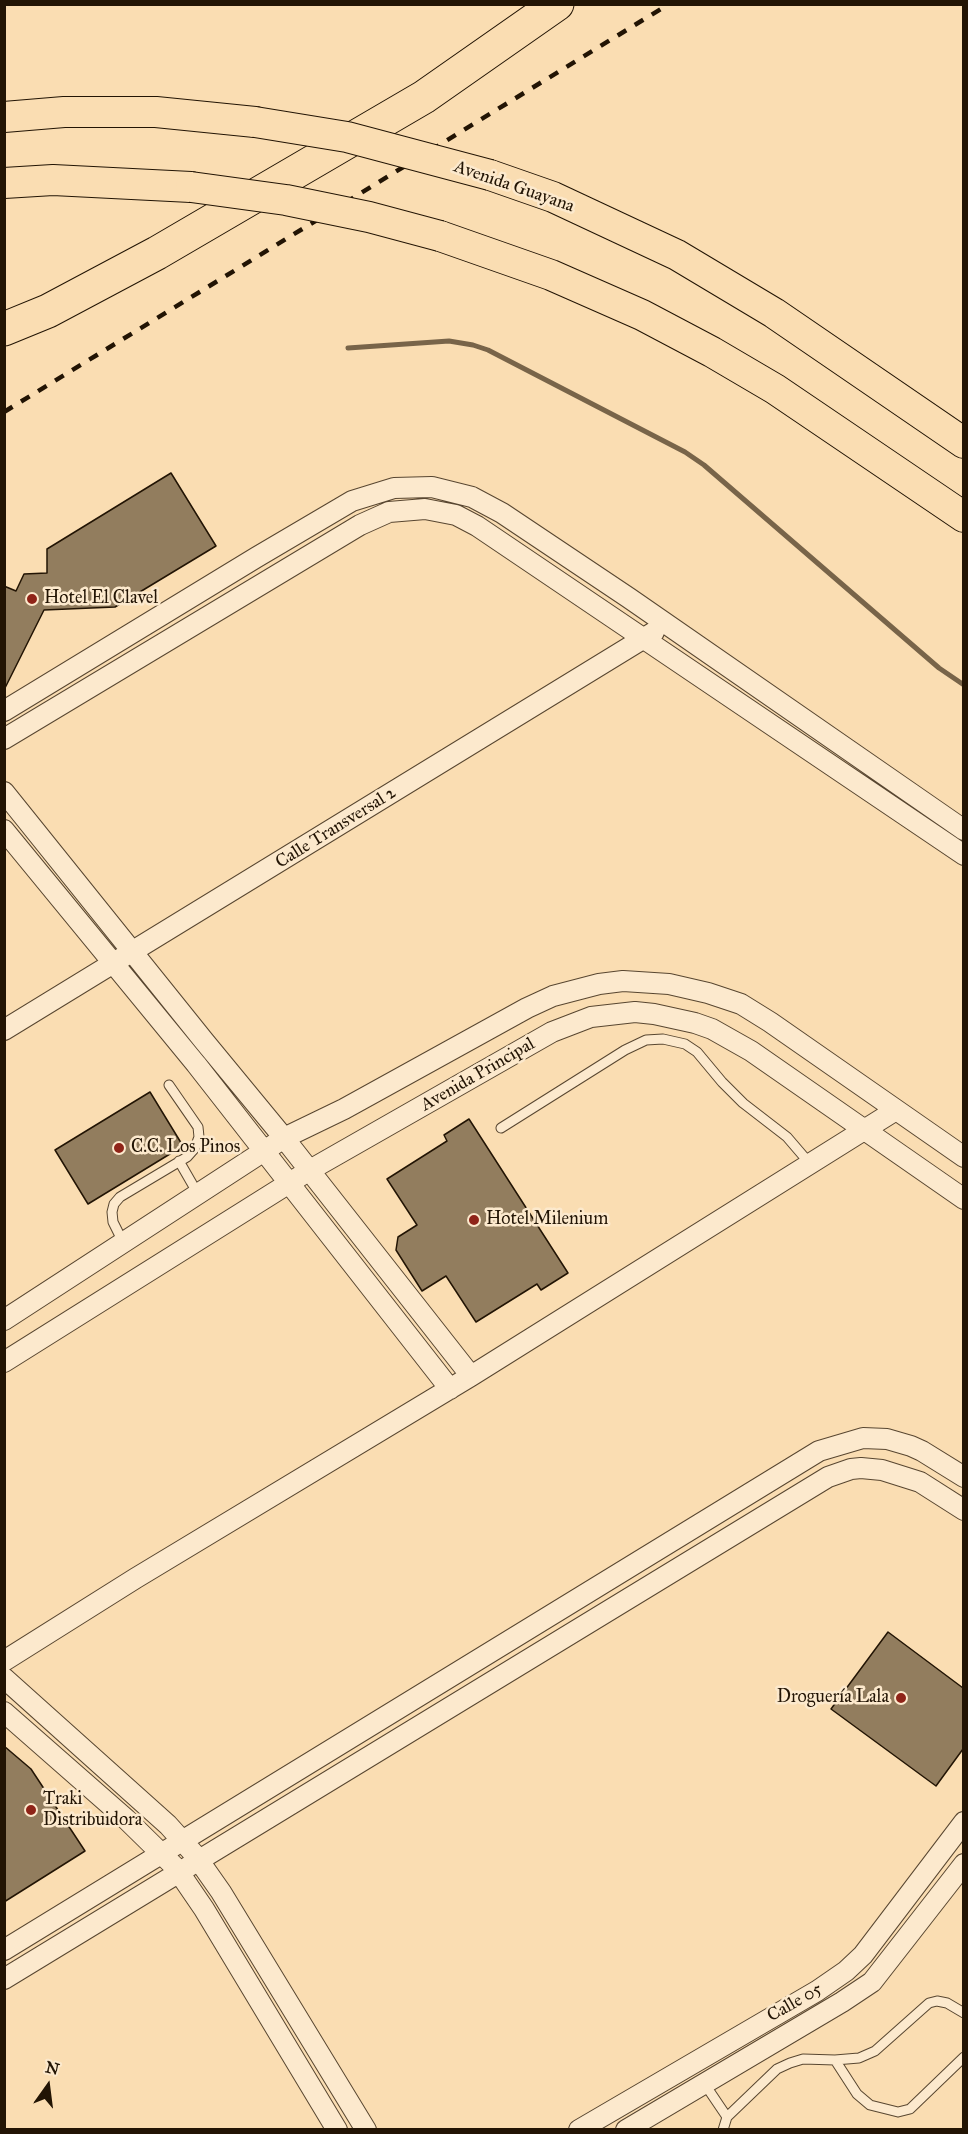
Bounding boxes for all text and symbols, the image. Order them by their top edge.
street label: Avenida Guayana [451,156,577,218]
place label: Hotel El Clavel [44,588,158,610]
marker: Hotel El Clavel [25,592,39,606]
street label: Calle Transversal 2 [272,782,400,874]
street label: Avenida Principal [417,1034,539,1116]
place label: C.C. Los Pinos [131,1137,240,1159]
marker: C.C. Los Pinos [112,1141,126,1155]
place label: Hotel Milenium [486,1209,608,1231]
marker: Hotel Milenium [467,1213,481,1227]
place label: Droguería Lala [777,1687,889,1709]
marker: Droguería Lala [894,1691,908,1705]
place label: Traki Distribuidora [43,1789,142,1832]
marker: Traki Distribuidora [24,1803,38,1817]
street label: Calle 05 [764,1979,826,2027]
north arrow [18,2056,78,2116]
text: N [44,2057,61,2079]

